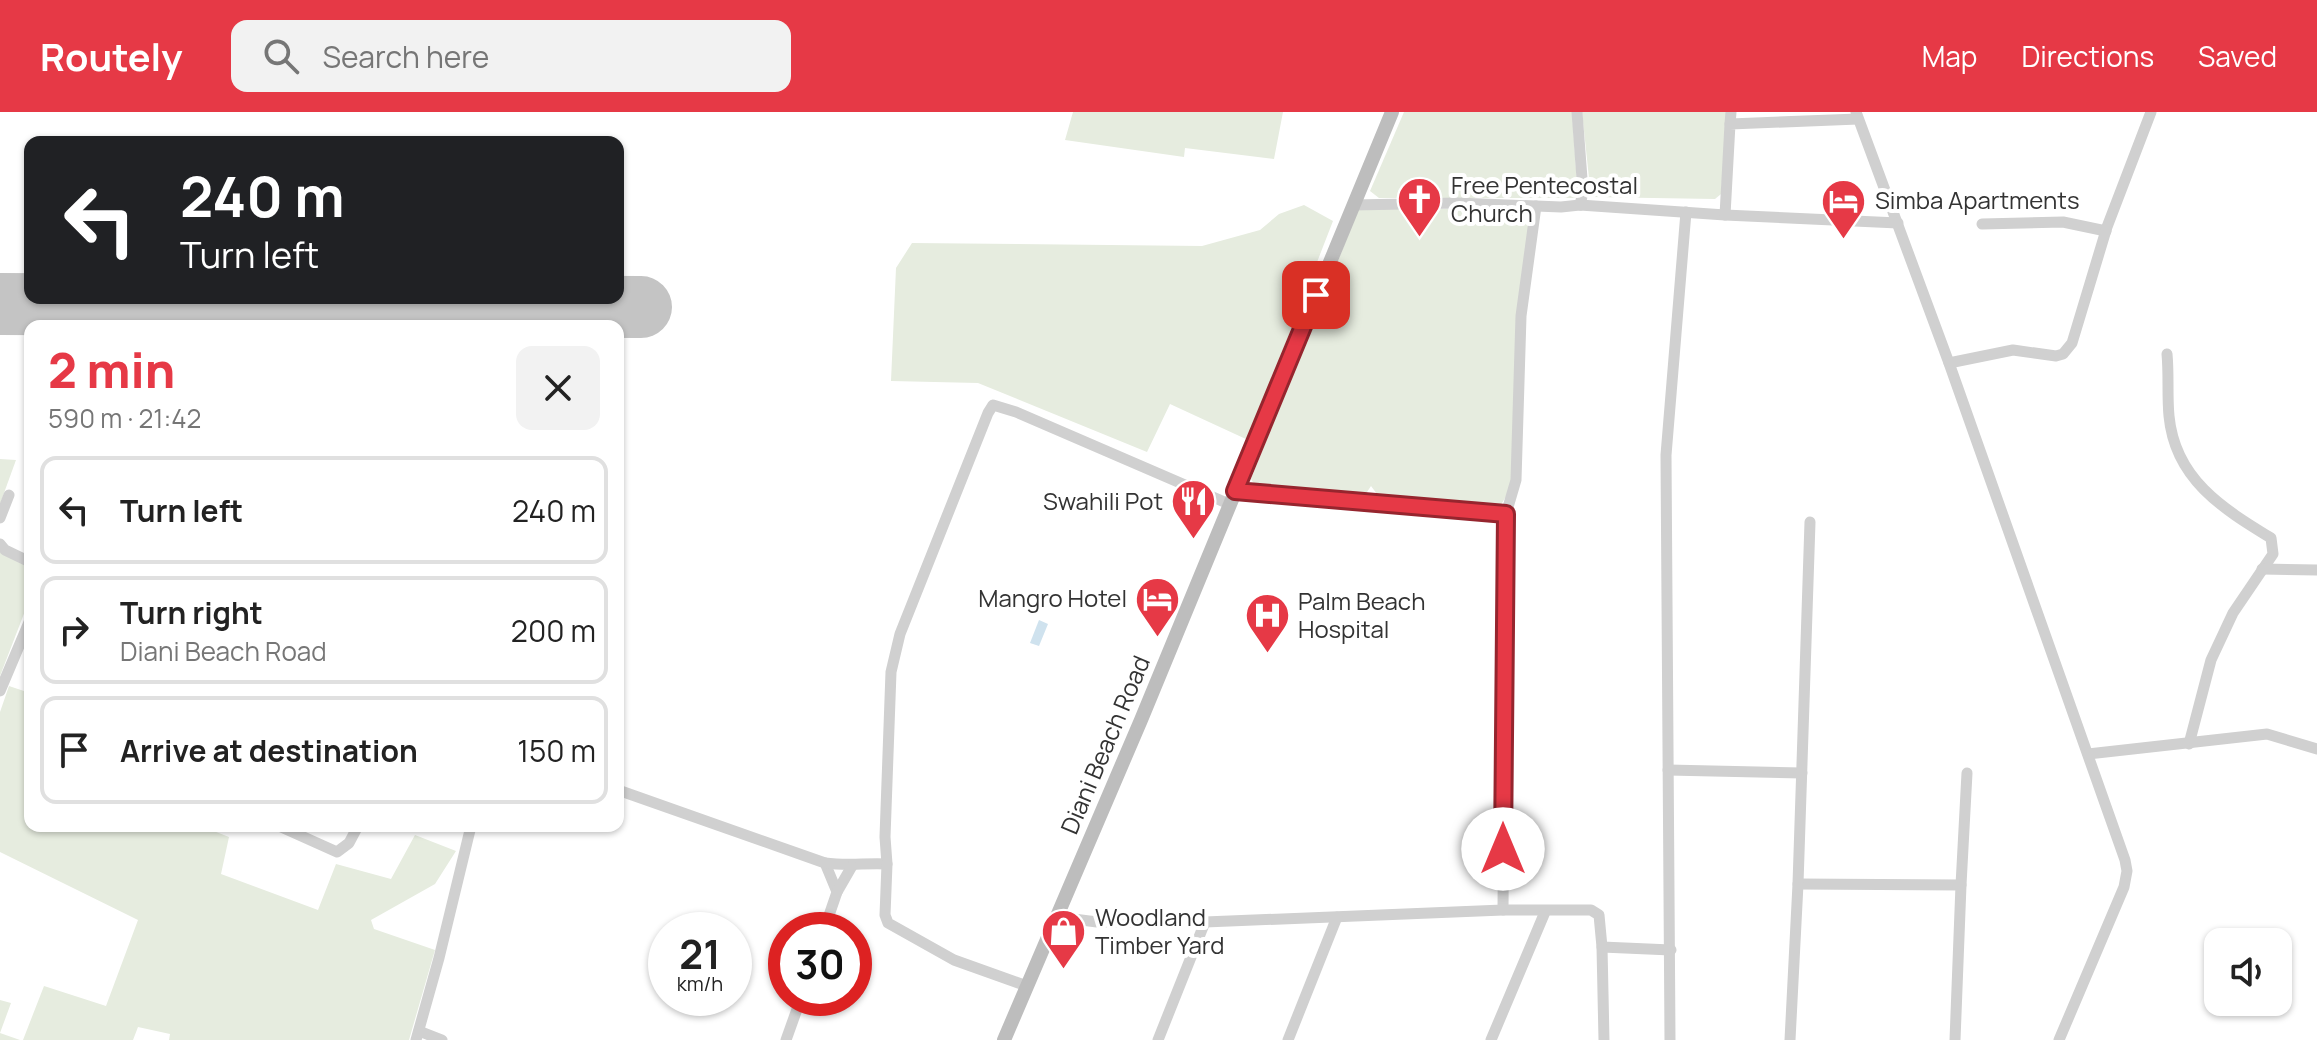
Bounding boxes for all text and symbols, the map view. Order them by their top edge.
search box [231,20,791,92]
text: Routely [40,30,183,82]
icon: search [259,34,303,78]
text: Search here [323,36,489,77]
text: Map [1922,37,1977,75]
text: Directions [2021,37,2154,75]
text: Saved [2198,37,2277,75]
text: 240 m [180,157,345,234]
icon: left [48,168,152,272]
place label: Free Pentecostal Church [1451,168,1638,229]
church icon: Free Pentecostal Church [1396,176,1444,239]
hotel icon: Simba Apartments [1820,177,1868,240]
place label: Simba Apartments [1875,183,2080,216]
text: Turn left [180,230,319,279]
pin [1282,261,1350,329]
icon: arrive [1294,273,1338,317]
text: 2 min [48,337,175,402]
button: close [516,346,600,430]
text: 590 m · 21:42 [48,400,201,436]
restaurant icon: Swahili Pot [1170,478,1218,541]
place label: Swahili Pot [1043,484,1163,517]
icon: left [52,488,96,532]
text: Turn left [120,490,243,531]
text: 240 m [512,490,596,531]
hotel icon: Mangro Hotel [1134,575,1182,638]
place label: Mangro Hotel [978,581,1127,614]
place label: Palm Beach Hospital [1298,584,1425,645]
text: Turn right [120,592,263,633]
hospital icon: Palm Beach Hospital [1243,592,1291,655]
icon: right [52,608,96,652]
text: 200 m [511,610,596,651]
text: Diani Beach Road [120,633,327,669]
street label: Diani Beach Road [1052,650,1157,839]
icon: arrive [52,728,96,772]
text: Arrive at destination [120,730,418,771]
text: 150 m [517,730,596,771]
position arrow [1461,807,1545,891]
place label: Woodland Timber Yard [1095,900,1224,961]
shop icon: Woodland Timber Yard [1040,908,1088,971]
speed limit sign: 30 [768,912,872,1016]
text: 21 [679,926,721,981]
map controls [2204,928,2292,1016]
button: sound [2204,928,2292,1016]
text: km/h [677,970,723,997]

